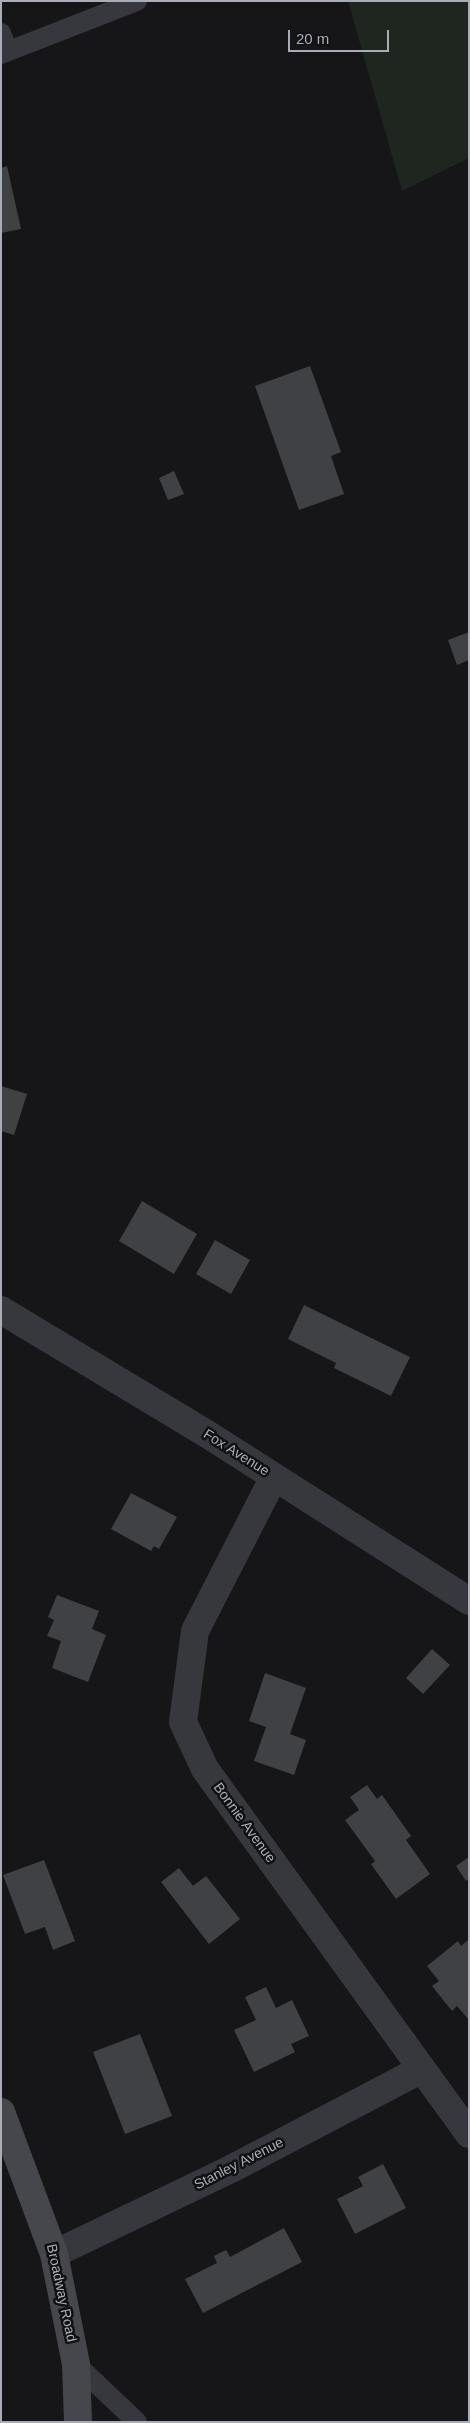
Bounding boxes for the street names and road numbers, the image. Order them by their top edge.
street label: Fox Avenue [200,1426,272,1480]
street label: Bonnie Avenue [209,1780,279,1866]
street label: Stanley Avenue [192,2134,286,2194]
street label: Broadway Road [42,2243,80,2343]

